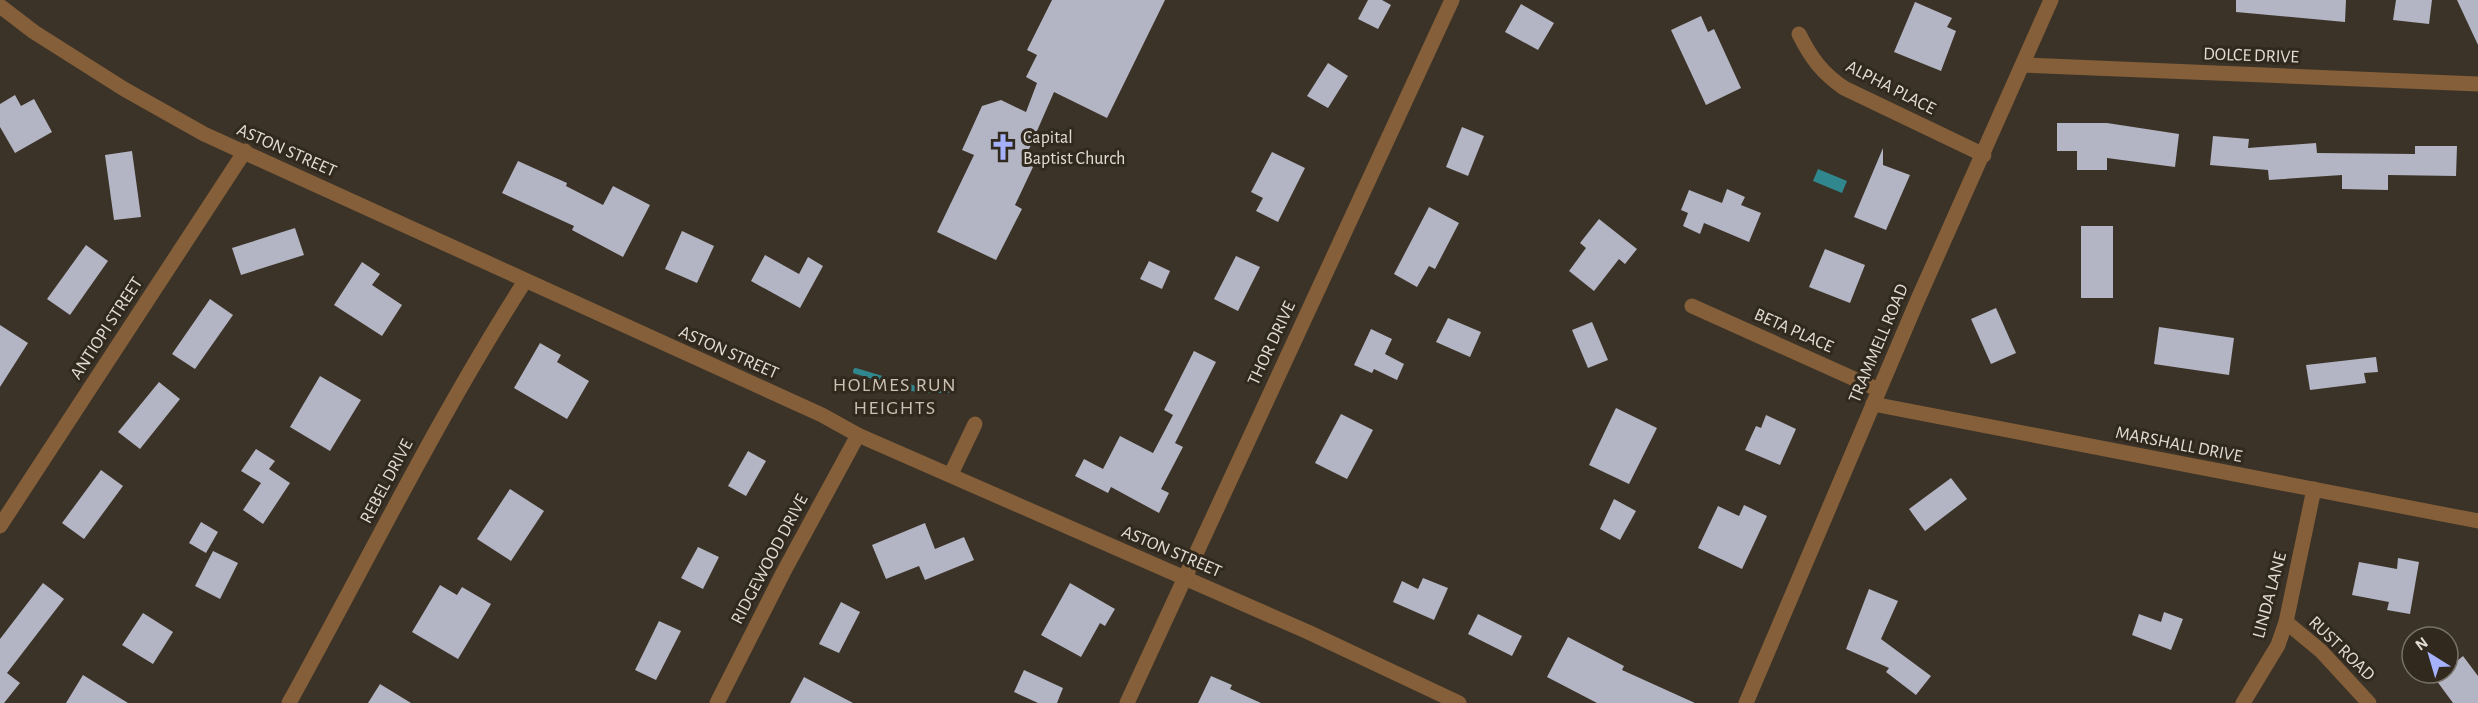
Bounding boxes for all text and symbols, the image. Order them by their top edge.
street label: DOLCE DRIVE [2203,45,2300,67]
street label: ALPHA PLACE [1843,58,1939,118]
street label: ASTON STREET [234,121,339,181]
place label: Capital Baptist Church [1023,129,1125,168]
church icon: Capital Baptist Church [988,132,1018,162]
street label: ANTIOPI STREET [67,274,146,383]
street label: TRAMMELL ROAD [1846,281,1912,405]
street label: THOR DRIVE [1245,298,1299,388]
street label: BETA PLACE [1751,305,1836,356]
street label: ASTON STREET [676,323,781,383]
district label: HOLMES RUN HEIGHTS [833,375,957,418]
street label: MARSHALL DRIVE [2114,424,2244,466]
street label: REBEL DRIVE [357,436,417,527]
street label: RIDGEWOOD DRIVE [728,491,812,627]
street label: ASTON STREET [1119,523,1224,581]
street label: LINDA LANE [2250,550,2290,640]
street label: RUST ROAD [2305,613,2378,684]
north arrow [2400,625,2460,685]
text: N [2412,634,2431,654]

